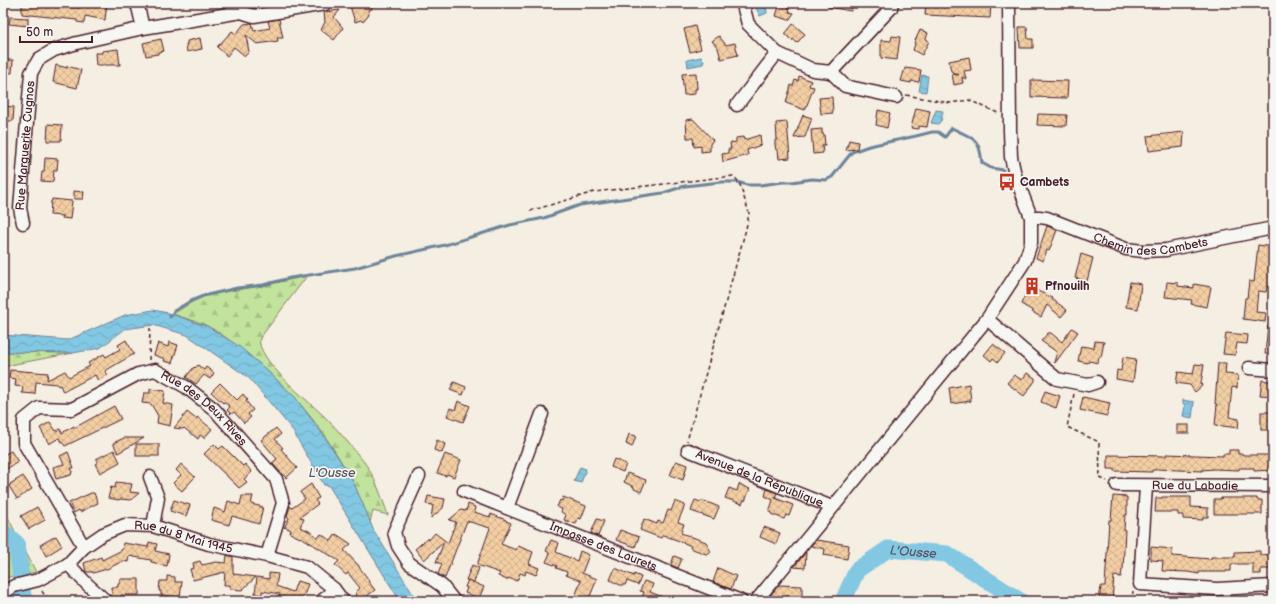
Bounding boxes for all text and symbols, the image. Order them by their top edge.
scale bar [20,18,92,44]
text: 50 m [26,25,53,40]
street label: Rue Marguerite Cugnos [13,80,38,211]
bus stop icon: Cambets [997,172,1017,192]
place label: Cambets [1020,175,1069,190]
street label: Chemin des Cambets [1091,230,1209,259]
building icon: Pfnouilh [1022,276,1042,296]
place label: Pfnouilh [1045,279,1090,294]
street label: Rue des Deux Rives [158,368,250,449]
street label: Avenue de la République [693,447,825,511]
water label: L'Ousse [309,465,356,481]
street label: Rue du Labadie [1152,478,1238,494]
street label: Rue du 8 Mai 1945 [134,518,234,557]
street label: Impasse des Laurets [548,519,659,575]
water label: L'Ousse [889,542,938,562]

